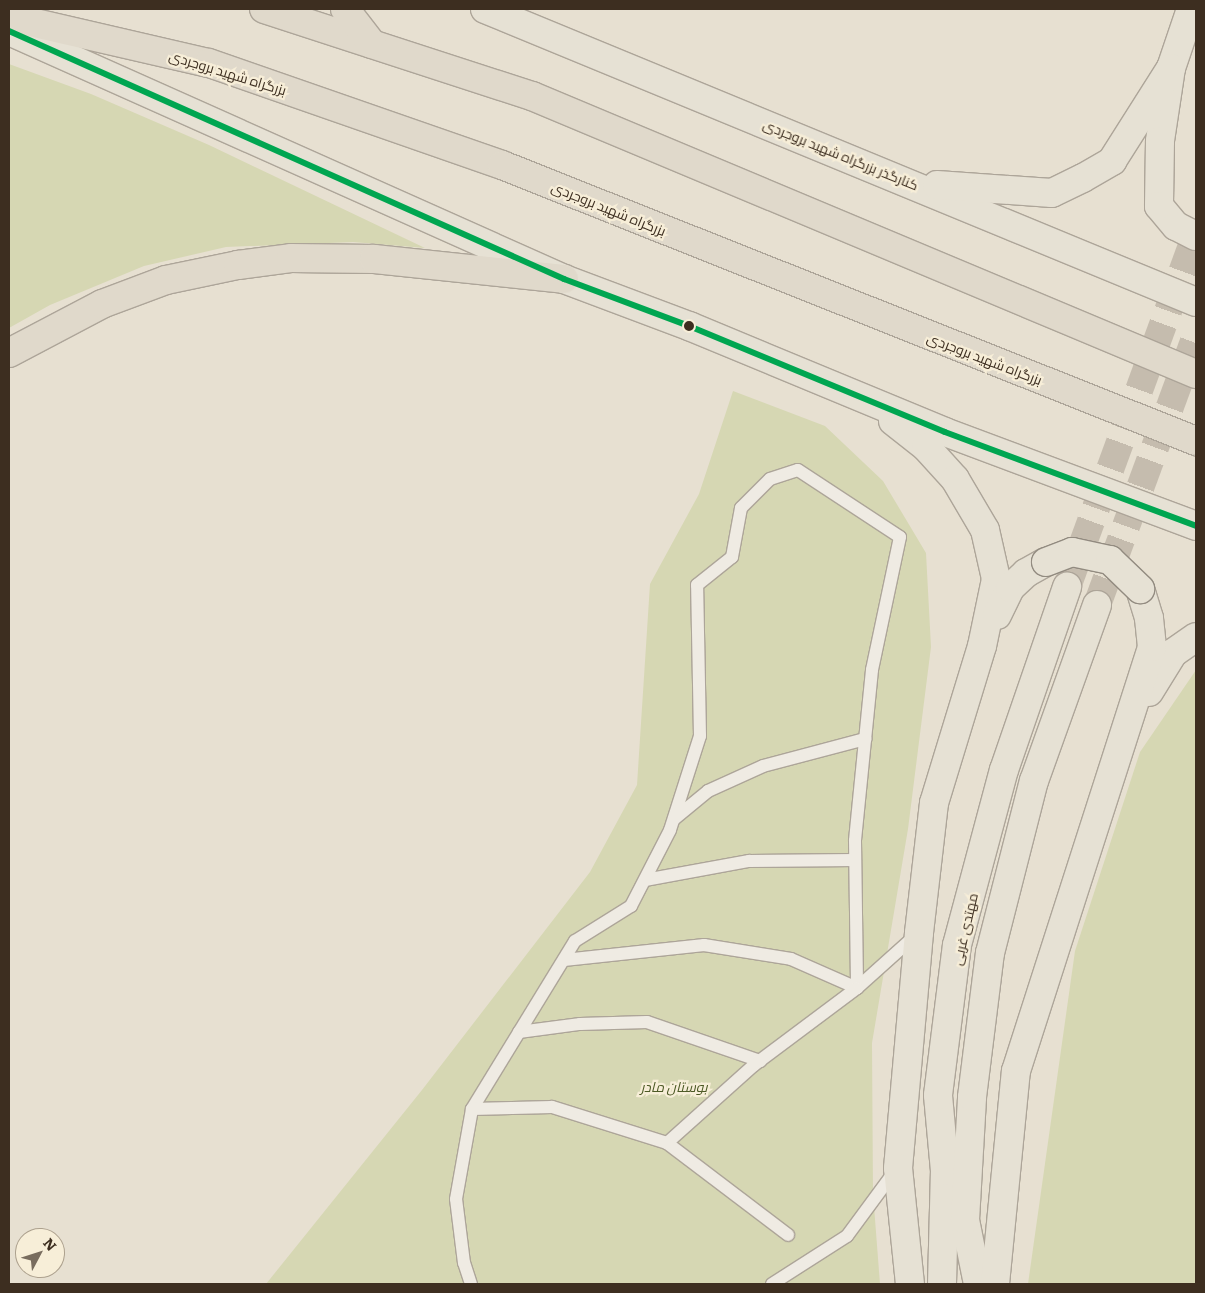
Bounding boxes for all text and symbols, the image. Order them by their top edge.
street label: بزرگراه شهید بروجردی [167,46,289,98]
street label: کنارگذر بزرگراه شهید بروجردی [761,115,921,193]
street label: بزرگراه شهید بروجردی [549,177,669,239]
unlabelled marker [684,321,694,331]
street label: بزرگراه شهید بروجردی [925,328,1045,388]
street label: مهتدی غربی [948,891,980,967]
park label: بوستان مادر [640,1078,708,1094]
north arrow [15,1228,65,1278]
text: N [39,1233,62,1255]

